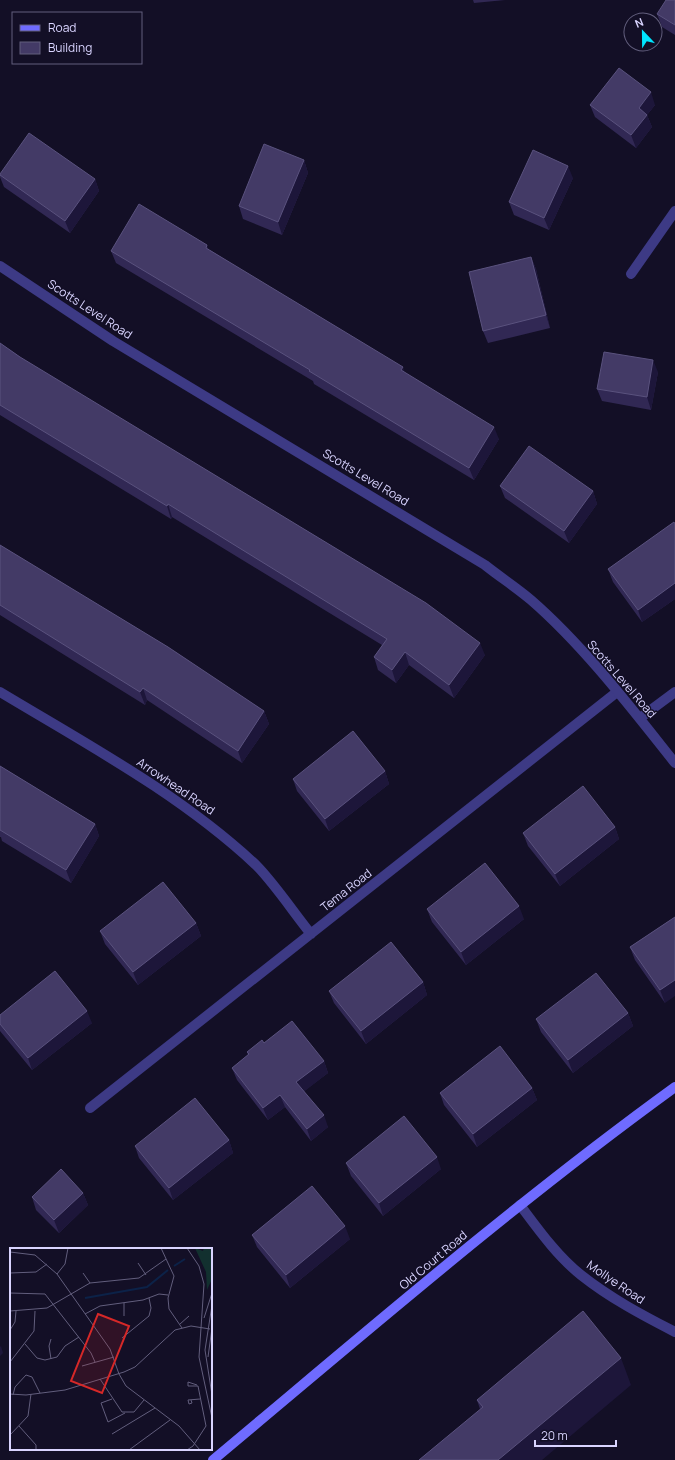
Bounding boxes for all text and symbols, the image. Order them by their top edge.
legend [12,12,142,64]
north arrow [623,12,663,52]
text: N [633,14,646,31]
text: Road [48,19,76,36]
text: Building [48,39,92,56]
street label: Scotts Level Road [44,275,136,343]
street label: Scotts Level Road [320,444,412,510]
street label: Scotts Level Road [583,636,661,722]
street label: Arrowhead Road [134,754,218,818]
street label: Tema Road [317,865,375,915]
street label: Old Court Road [395,1227,471,1293]
inset map [10,1248,212,1450]
street label: Mollye Road [584,1256,648,1308]
scale bar [535,1422,616,1448]
text: 20 m [541,1427,568,1444]

